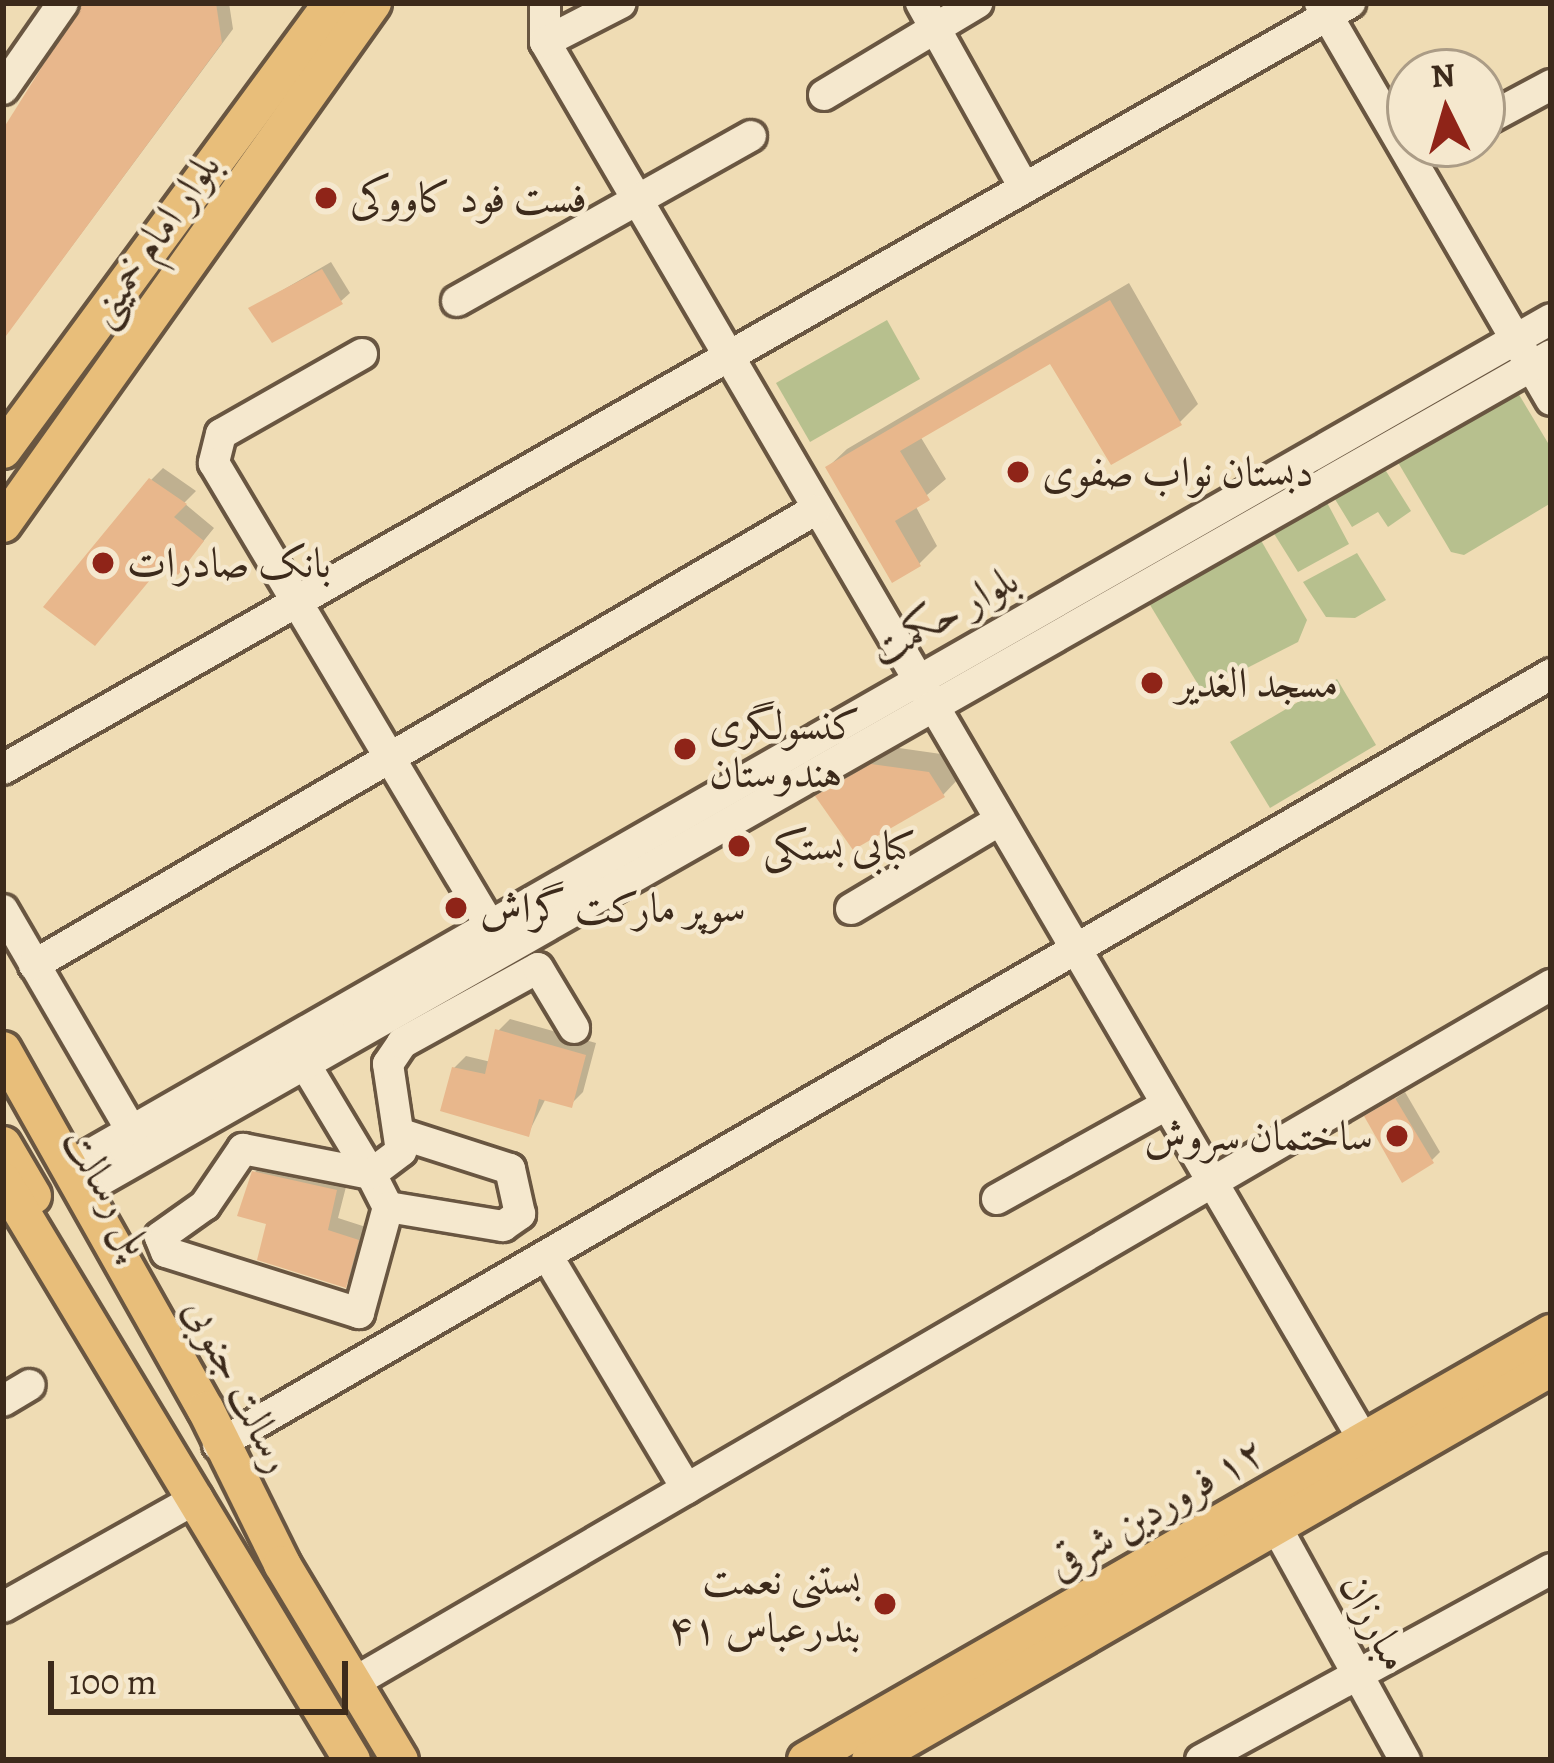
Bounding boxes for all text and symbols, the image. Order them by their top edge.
north arrow [1386,48,1506,168]
text: N [1429,51,1457,98]
street label: بلوار امام خمینی [75,143,231,335]
place label: فست فود کاووکی [350,173,587,223]
marker: فست فود کاووکی [313,185,339,211]
place label: دبستان نواب صفوی [1042,447,1314,497]
marker: دبستان نواب صفوی [1005,459,1031,485]
place label: بانک صادرات [127,538,331,588]
marker: بانک صادرات [90,550,116,576]
street label: بلوار حکمت [861,554,1027,676]
place label: مسجد الغدیر [1176,658,1338,708]
marker: مسجد الغدیر [1139,670,1165,696]
place label: کنسولگری هندوستان [709,700,860,798]
marker: کنسولگری هندوستان [672,736,698,762]
place label: کبابی بستکی [763,821,916,871]
marker: کبابی بستکی [726,833,752,859]
place label: سوپر مارکت گراش [480,883,746,933]
marker: سوپر مارکت گراش [443,895,469,921]
place label: ساختمان سروش [1144,1111,1373,1161]
street label: پل رسالت [52,1119,164,1263]
marker: ساختمان سروش [1384,1123,1410,1149]
street label: رسالت جنوبی [174,1289,304,1481]
street label: ١٢ فروردین شرقی [1038,1426,1274,1590]
place label: بستنی نعمت بندرعباس ۴۱ [668,1555,861,1654]
street label: مبارزان [1329,1565,1421,1679]
marker: بستنی نعمت بندرعباس ۴۱ [872,1591,898,1617]
scale bar [54,1637,354,1711]
text: 100 m [69,1657,157,1706]

